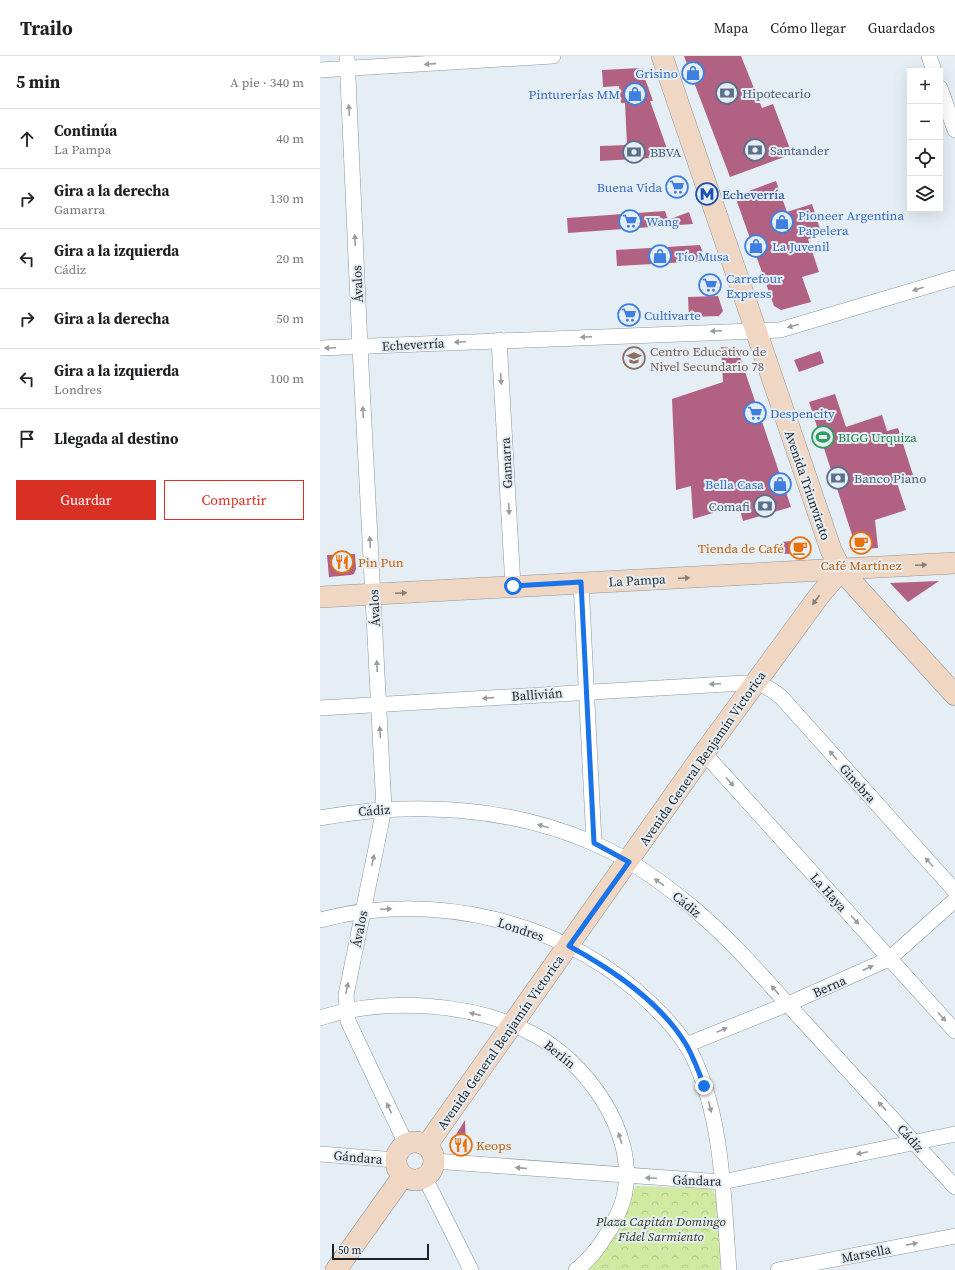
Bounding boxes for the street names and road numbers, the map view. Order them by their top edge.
street label: Ávalos [348,264,367,303]
street label: Echeverría [381,334,445,355]
street label: Avenida Triunvirato [781,428,834,542]
street label: Gamarra [497,437,516,489]
street label: La Pampa [608,570,666,590]
street label: Ávalos [365,588,384,627]
street label: Avenida General Benjamín Victorica [635,667,770,849]
street label: Ballivián [511,684,563,705]
street label: Ginebra [836,760,880,807]
street label: Cádiz [357,801,391,820]
street label: La Haya [807,869,851,916]
street label: Cádiz [669,888,705,921]
street label: Ávalos [348,909,371,949]
street label: Londres [495,914,547,945]
street label: Avenida General Benjamín Victorica [433,951,568,1133]
street label: Berna [810,971,849,1001]
street label: Berlín [540,1037,579,1072]
street label: Cádiz [894,1121,928,1156]
street label: Gándara [333,1147,384,1168]
street label: Gándara [672,1171,722,1190]
street label: Marsella [840,1240,893,1267]

